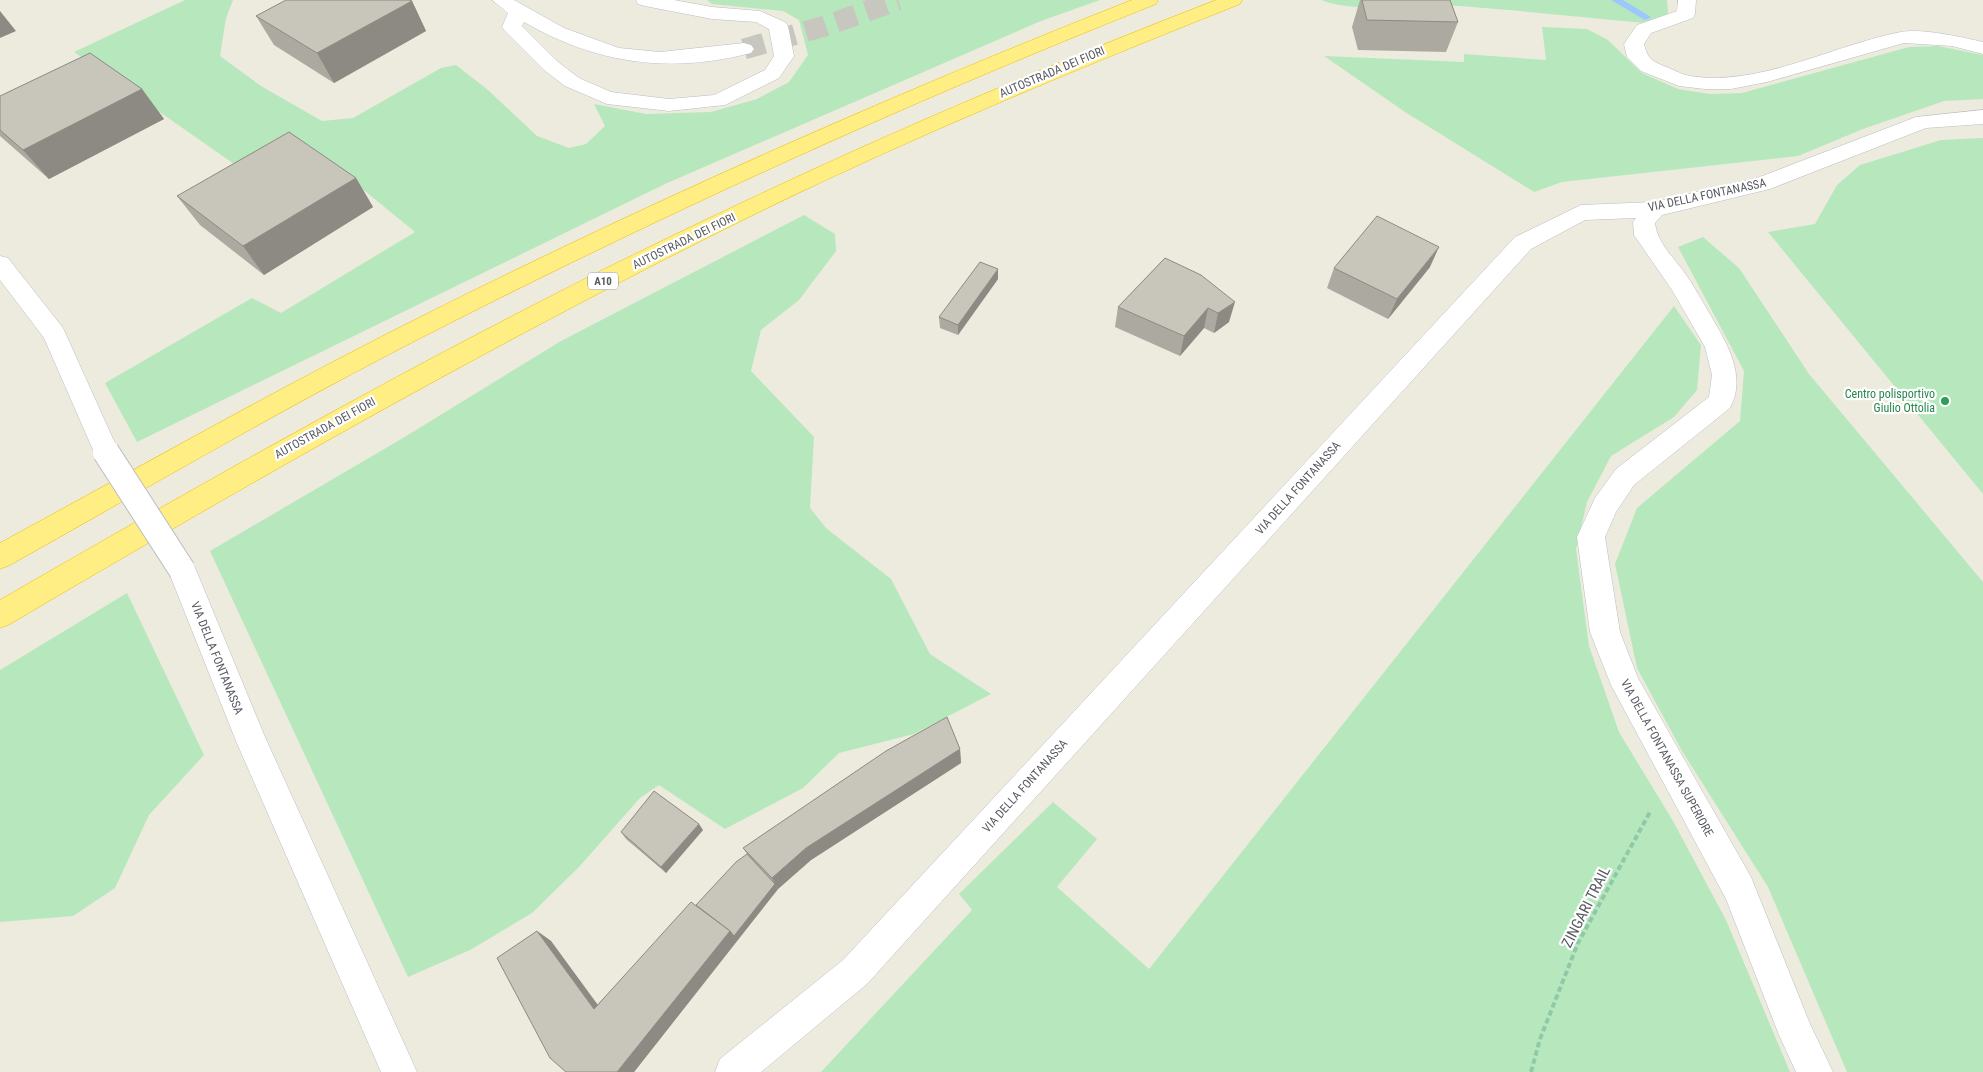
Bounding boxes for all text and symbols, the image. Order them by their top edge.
street label: AUTOSTRADA DEI FIORI [997,43,1107,101]
street label: VIA DELLA FONTANASSA [1647,176,1767,214]
street label: AUTOSTRADA DEI FIORI [630,210,738,272]
road number: A10 [588,272,618,290]
place label: Centro polisportivo Giulio Ottolia [1845,387,1935,415]
street label: AUTOSTRADA DEI FIORI [272,395,378,461]
marker: Centro polisportivo Giulio Ottolia [1939,395,1951,407]
street label: VIA DELLA FONTANASSA [1253,439,1343,537]
street label: VIA DELLA FONTANASSA [188,600,246,716]
street label: VIA DELLA FONTANASSA SUPERIORE [1618,677,1716,839]
street label: VIA DELLA FONTANASSA [980,737,1070,835]
street label: ZINGARI TRAIL [1558,863,1614,951]

